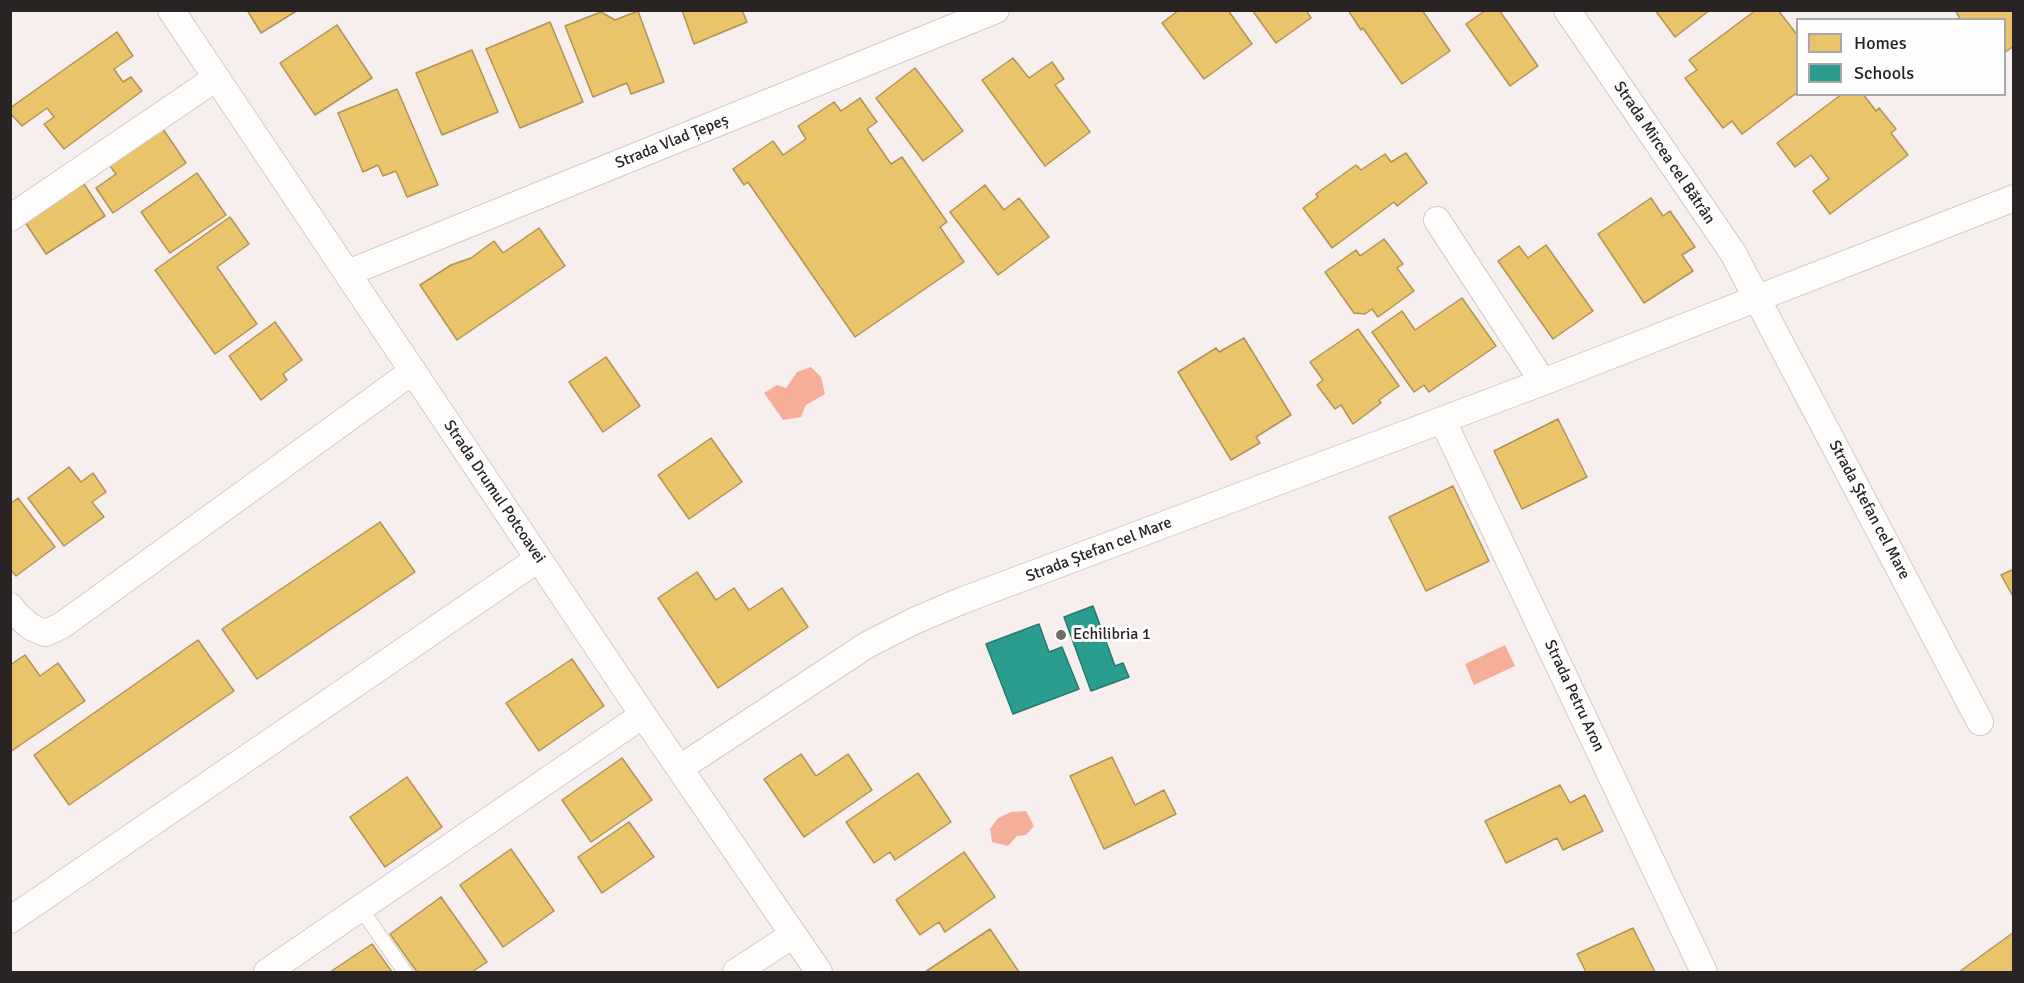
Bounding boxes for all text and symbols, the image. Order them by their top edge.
legend [1796,18,2006,96]
text: Homes [1854,32,1907,54]
text: Schools [1854,62,1914,84]
street label: Strada Mircea cel Bătrân [1609,78,1719,228]
street label: Strada Vlad Țepeș [613,111,731,173]
street label: Strada Drumul Potcoavei [439,417,549,567]
street label: Strada Ștefan cel Mare [1824,437,1914,583]
street label: Strada Ștefan cel Mare [1023,513,1175,587]
place label: Echilibria 1 [1073,625,1151,645]
marker: Echilibria 1 [1054,628,1068,642]
street label: Strada Petru Aron [1540,637,1608,755]

